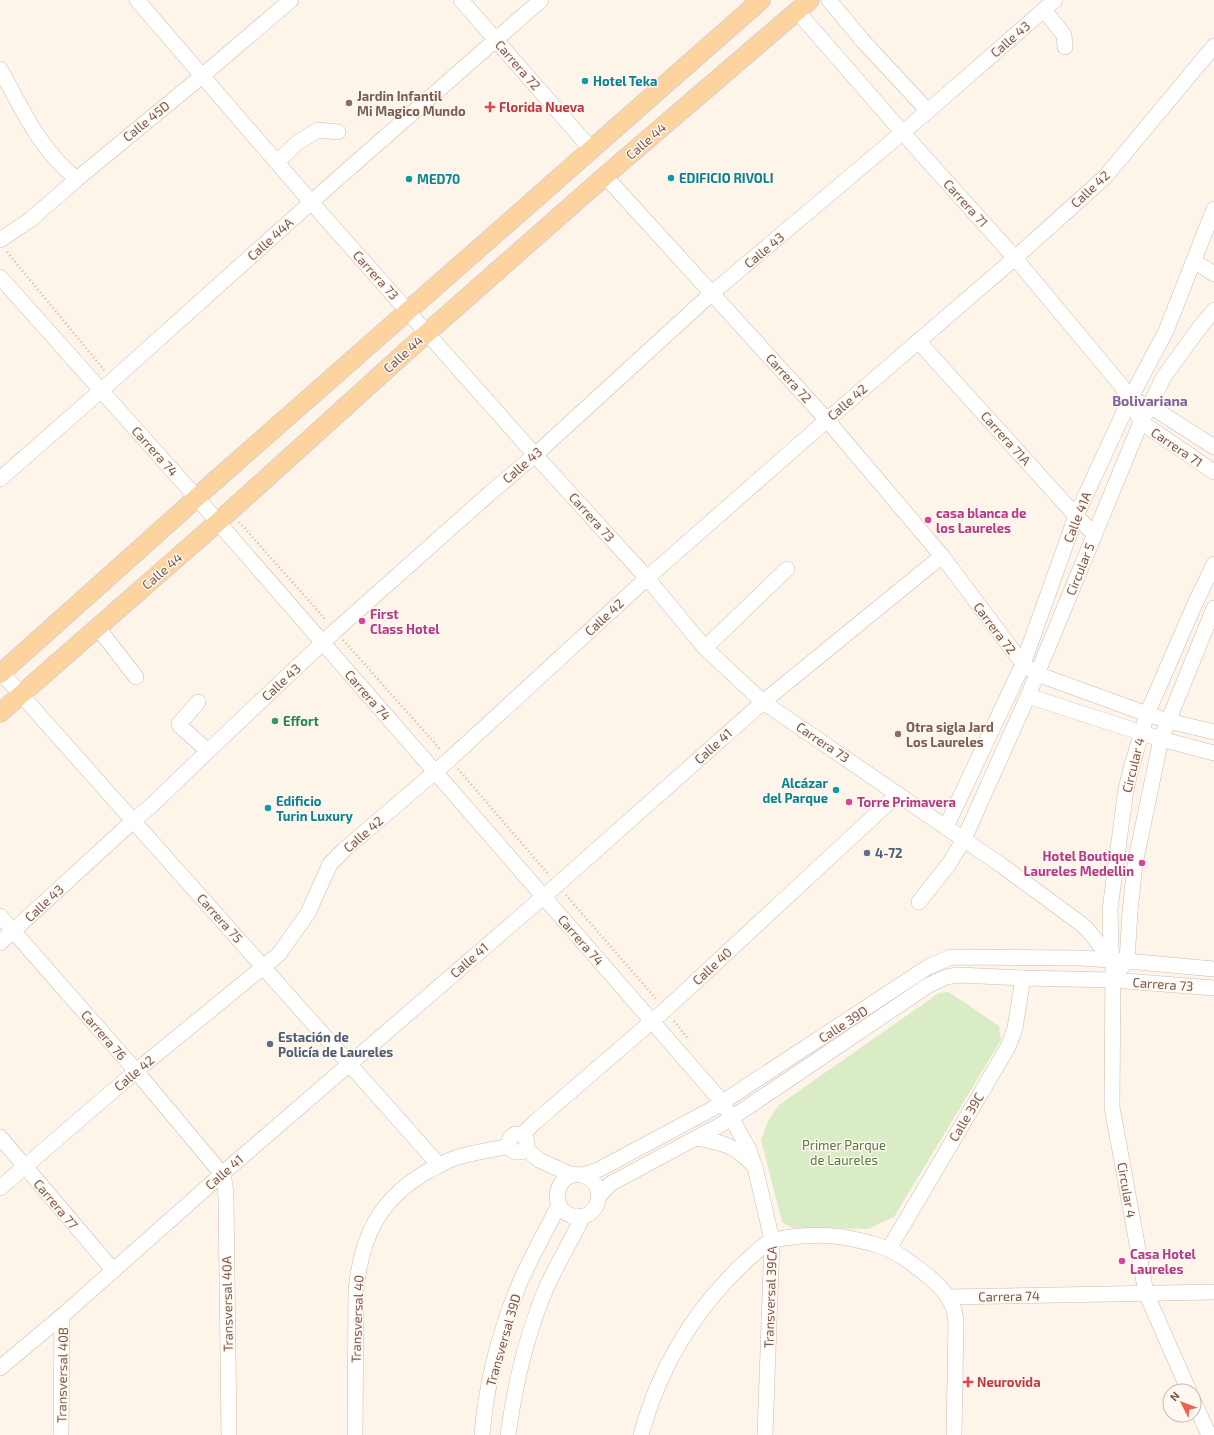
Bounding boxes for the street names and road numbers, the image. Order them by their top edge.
street label: Calle 43 [987,17,1033,61]
street label: Carrera 72 [492,37,544,93]
street label: Calle 45D [119,97,173,145]
street label: Calle 44 [623,119,669,163]
street label: Calle 42 [1067,167,1113,211]
street label: Carrera 71 [940,176,992,230]
street label: Calle 44A [244,214,296,264]
street label: Calle 43 [741,229,787,271]
street label: Carrera 73 [350,247,402,303]
street label: Calle 44 [380,332,426,376]
street label: Carrera 72 [763,350,815,406]
street label: Calle 42 [824,380,870,424]
street label: Carrera 71A [978,408,1034,468]
street label: Carrera 74 [128,423,182,479]
street label: Carrera 71 [1148,424,1206,470]
street label: Calle 43 [499,443,545,487]
street label: Carrera 73 [566,489,618,545]
street label: Calle 41A [1060,489,1094,545]
street label: Circular 5 [1062,540,1098,598]
street label: Calle 44 [139,549,185,593]
street label: Calle 42 [581,595,627,639]
street label: Carrera 72 [970,599,1020,657]
street label: Calle 43 [258,660,304,704]
street label: Carrera 74 [342,666,394,724]
street label: Carrera 73 [793,718,853,766]
street label: Calle 41 [691,725,735,767]
street label: Circular 4 [1118,736,1148,794]
street label: Calle 42 [340,812,386,856]
street label: Calle 43 [21,881,67,925]
street label: Carrera 75 [194,890,246,946]
street label: Carrera 74 [555,911,607,969]
street label: Calle 41 [447,939,491,981]
street label: Calle 40 [689,944,735,988]
street label: Carrera 73 [1132,974,1194,994]
street label: Calle 39D [815,1002,871,1046]
street label: Carrera 76 [78,1007,130,1063]
street label: Calle 42 [111,1052,157,1094]
street label: Calle 39C [945,1090,987,1144]
street label: Calle 41 [202,1151,246,1193]
street label: Circular 4 [1114,1161,1140,1219]
street label: Carrera 77 [30,1176,82,1233]
street label: Transversal 39CA [760,1246,780,1348]
street label: Transversal 40A [218,1256,236,1352]
street label: Transversal 40 [347,1275,367,1363]
street label: Carrera 74 [978,1287,1040,1305]
street label: Transversal 39D [482,1292,524,1388]
street label: Transversal 40B [53,1327,71,1423]

